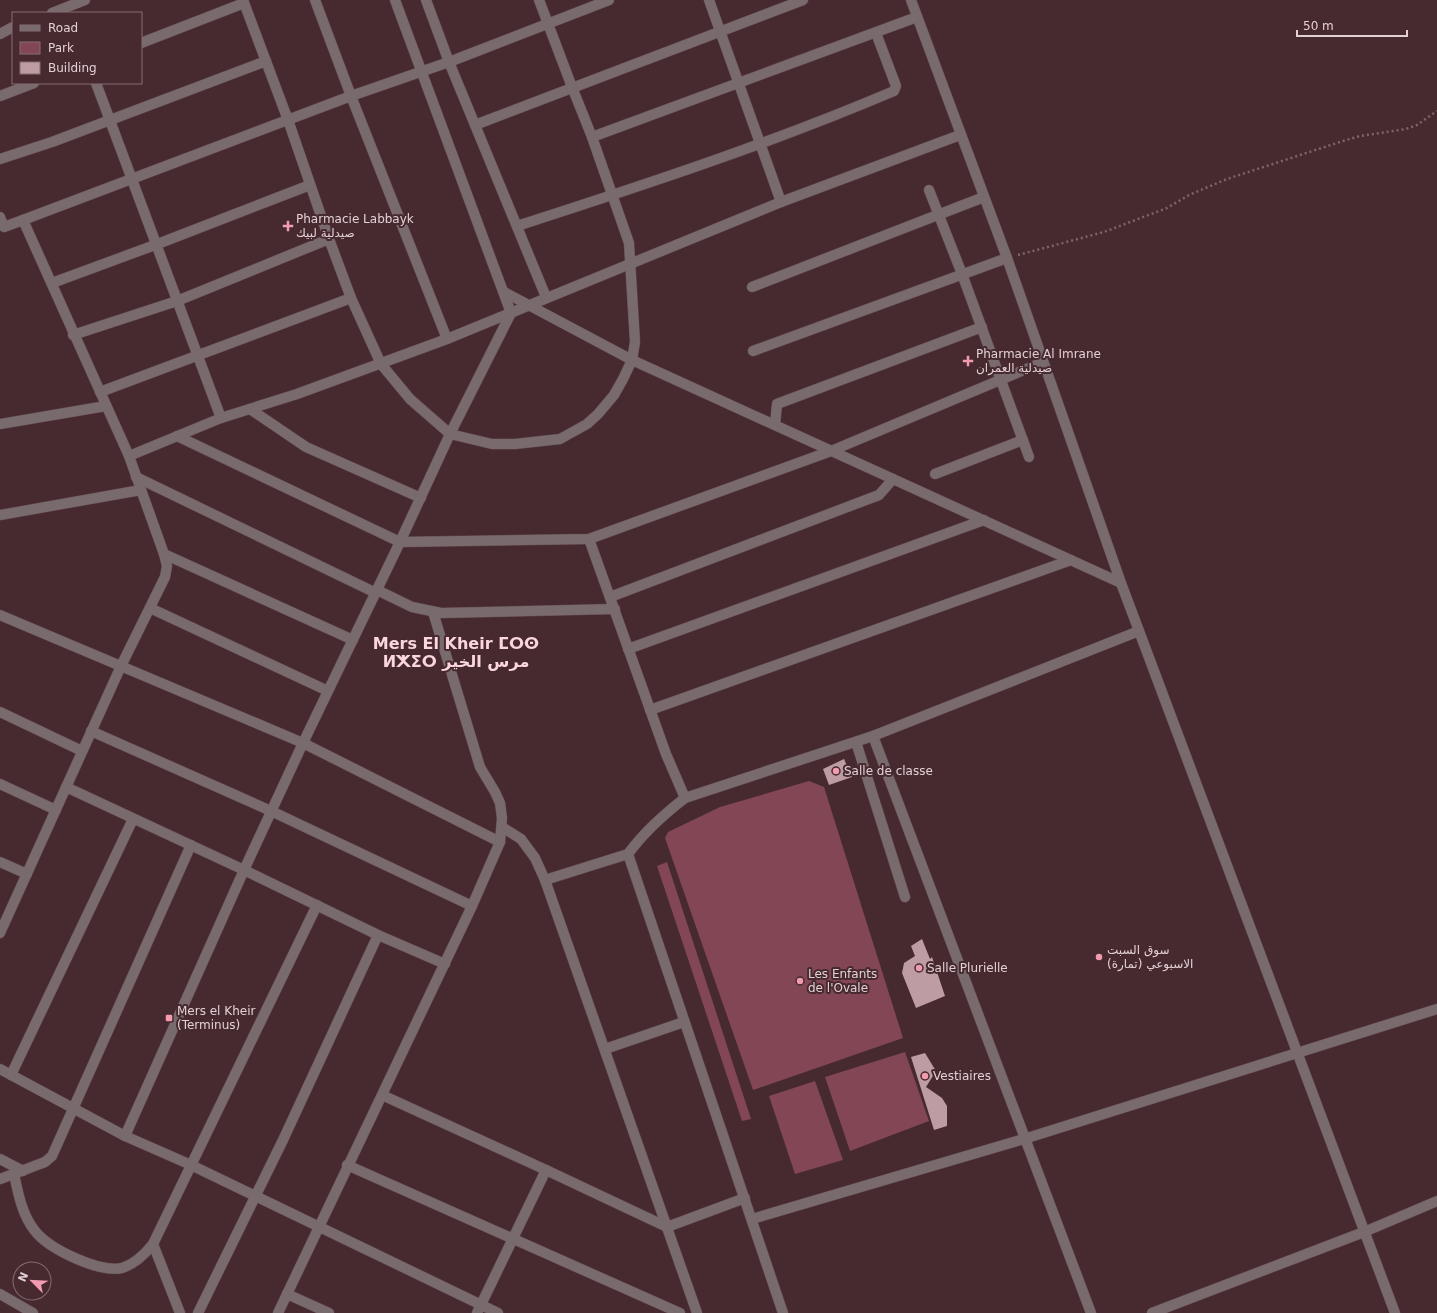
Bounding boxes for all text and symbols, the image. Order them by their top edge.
legend [12,12,142,84]
scale bar [1297,12,1407,38]
text: 50 m [1303,19,1334,33]
text: Road [48,21,78,35]
text: Park [48,41,74,55]
text: Building [48,61,97,75]
place label: Pharmacie Labbayk صيدلية لبيك [296,212,414,240]
marker: Pharmacie Labbayk صيدلية لبيك [283,221,293,231]
place label: Pharmacie Al Imrane صيدلية العمران [976,347,1101,376]
marker: Pharmacie Al Imrane صيدلية العمران [963,356,973,366]
district label: Mers El Kheir ⵎⵔⵙ ⵍⵅⵉⵔ مرس الخير [373,634,539,671]
place label: Salle de classe [844,764,933,778]
marker: Salle de classe [831,766,841,776]
place label: سوق السبت الاسبوعي (تمارة) [1107,943,1193,972]
marker: سوق السبت الاسبوعي (تمارة) [1094,952,1104,962]
place label: Salle Plurielle [927,961,1008,975]
marker: Salle Plurielle [914,963,924,973]
place label: Les Enfants de l'Ovale [808,967,877,995]
marker: Les Enfants de l'Ovale [795,976,805,986]
place label: Mers el Kheir (Terminus) [177,1004,255,1032]
marker: Mers el Kheir (Terminus) [164,1013,174,1023]
place label: Vestiaires [933,1069,991,1083]
marker: Vestiaires [920,1071,930,1081]
north arrow [12,1261,52,1301]
text: N [16,1270,31,1284]

